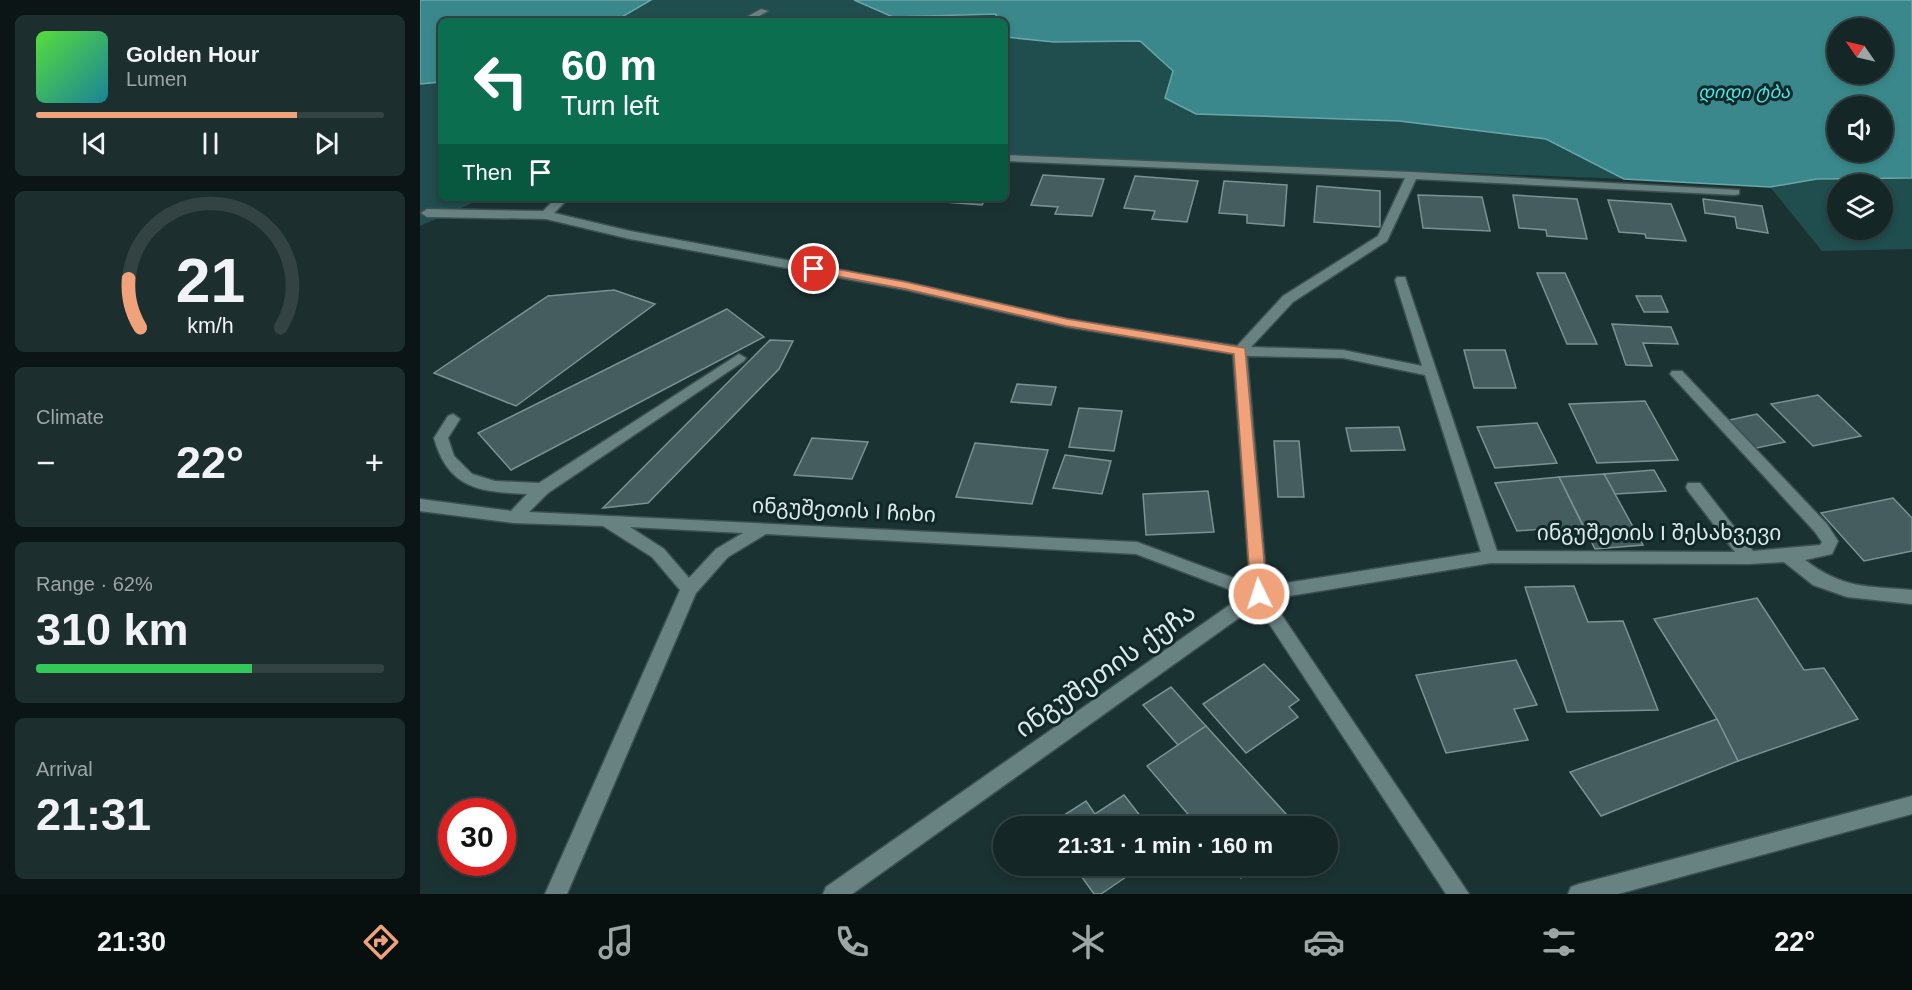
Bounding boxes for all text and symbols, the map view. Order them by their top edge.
north arrow [1827,18,1893,84]
map controls [1827,18,1893,240]
text: Golden Hour [126,42,259,67]
icon: left [462,42,540,120]
text: 60 m [561,42,657,89]
text: Lumen [126,68,187,90]
water label: დიდი ტბა [1698,82,1790,103]
text: Turn left [561,91,659,121]
button: sound [1827,96,1893,162]
icon: previous [78,127,111,160]
icon: pause [194,127,227,160]
icon: next [310,127,343,160]
icon: arrive [524,156,557,189]
text: Then [462,160,512,185]
button: layers [1827,174,1893,240]
pin [788,243,839,294]
text: 21 [175,246,245,315]
icon: arrive [797,252,830,285]
text: km/h [187,315,233,339]
text: Climate [36,406,104,428]
text: 22° [176,437,244,488]
text: − [36,444,55,481]
text: + [365,444,384,481]
street label: ინგუშეთის I ჩიხი [751,493,937,527]
street label: ინგუშეთის I შესახვევი [1537,521,1781,545]
position arrow [1227,562,1291,626]
text: Range · 62% [36,573,153,595]
street label: ინგუშეთის ქუჩა [1009,597,1201,743]
text: 310 km [36,604,189,655]
text: Arrival [36,758,93,780]
text: 21:31 [36,789,151,840]
speed limit sign: 30 [438,798,516,876]
text: 21:31 · 1 min · 160 m [1058,833,1273,858]
icon: directions [360,921,402,963]
icon: music [595,921,637,963]
icon: phone [831,921,873,963]
icon: climate [1067,921,1109,963]
icon: car [1303,921,1345,963]
icon: filters [1538,921,1580,963]
text: 21:30 [97,927,166,957]
text: 22° [1774,927,1815,957]

